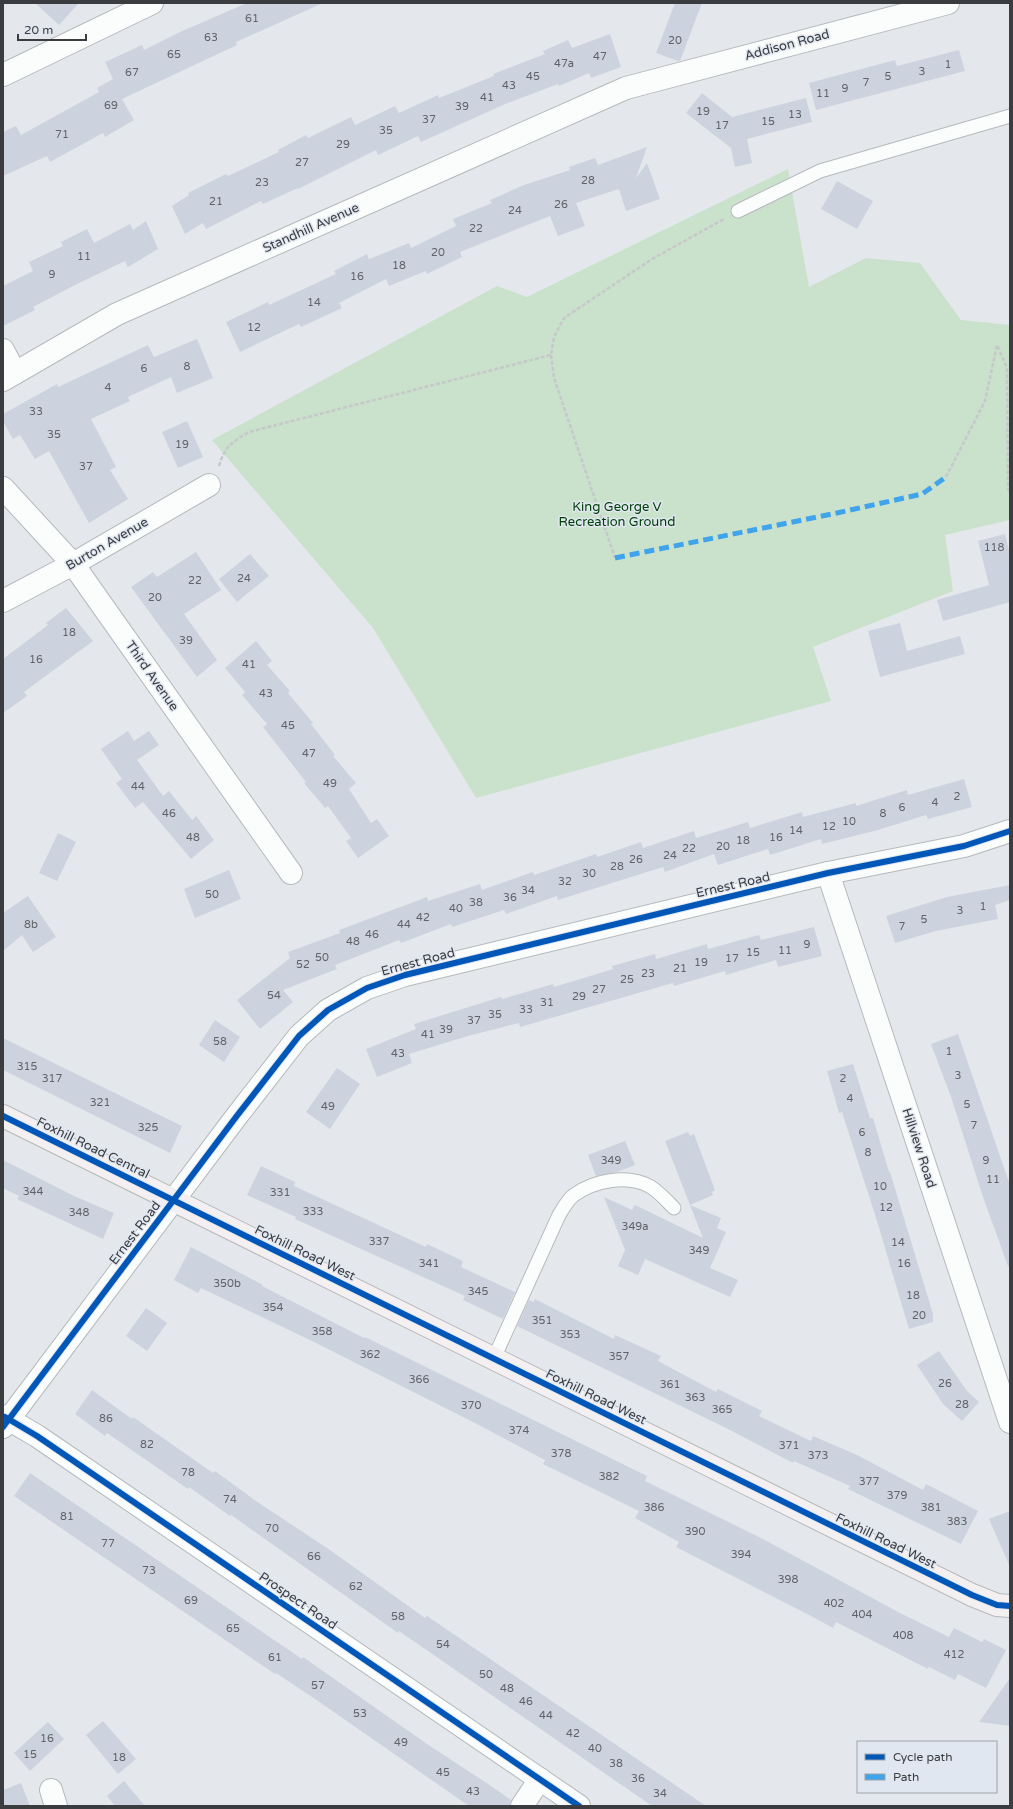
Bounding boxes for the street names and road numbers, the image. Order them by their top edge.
street label: Addison Road [743,26,831,64]
street label: Standhill Avenue [260,200,362,256]
street label: Burton Avenue [63,514,151,574]
street label: Third Avenue [122,638,182,714]
street label: Ernest Road [694,869,772,901]
street label: Ernest Road [379,944,457,980]
street label: Hillview Road [899,1106,939,1190]
street label: Foxhill Road Central [34,1114,152,1182]
street label: Ernest Road [106,1198,164,1268]
street label: Foxhill Road West [252,1222,358,1284]
street label: Foxhill Road West [543,1366,649,1428]
street label: Foxhill Road West [833,1510,939,1572]
street label: Prospect Road [256,1569,340,1633]

